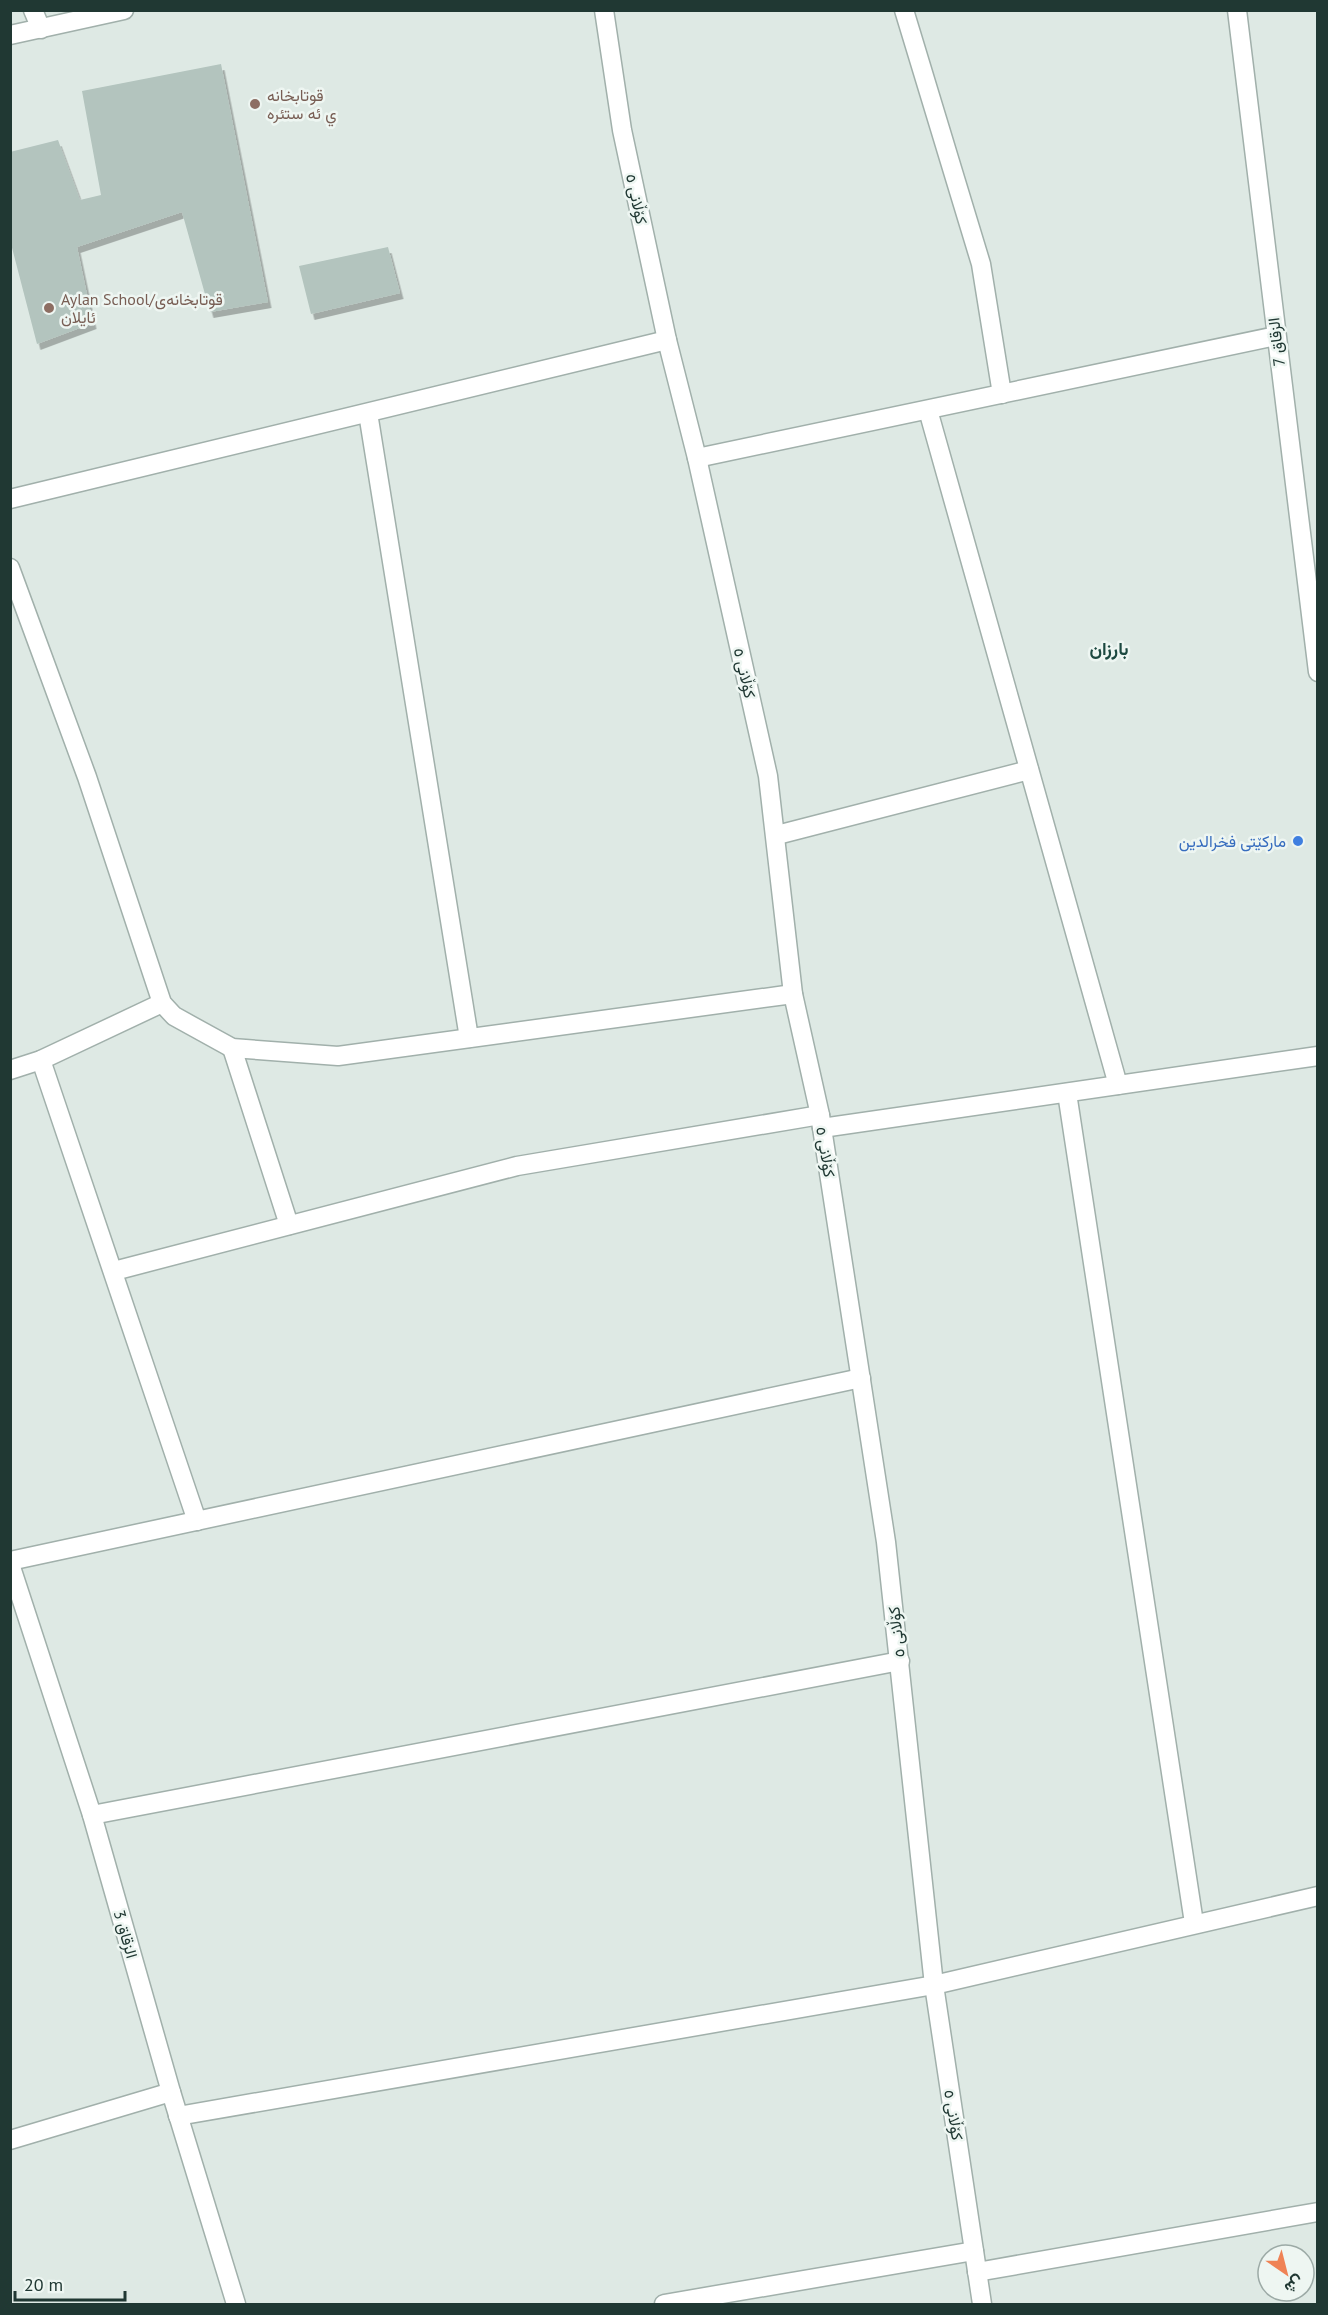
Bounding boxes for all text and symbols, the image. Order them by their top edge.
place label: قوتابخانه ي ئه ستئره [267,85,337,127]
marker: قوتابخانه ي ئه ستئره [248,97,262,111]
street label: کۆڵانی ٥ [621,172,652,226]
place label: Aylan School/قوتابخانەی ئایلان [61,289,223,327]
marker: Aylan School/قوتابخانەی ئایلان [42,301,56,315]
street label: الزقاق 7 [1263,316,1290,368]
district label: بارزان [1089,637,1129,660]
street label: کۆڵانی ٥ [729,646,760,700]
place label: مارکێتی فخرالدین [1179,831,1286,852]
marker: مارکێتی فخرالدین [1291,834,1305,848]
street label: کۆڵانی ٥ [811,1125,840,1179]
street label: کۆڵانی ٥ [883,1605,910,1658]
street label: الزقاق 3 [109,1908,142,1961]
street label: کۆڵانی ٥ [939,2088,968,2142]
north arrow [1256,2243,1316,2303]
scale bar [15,2264,124,2302]
text: ش [1281,2272,1308,2299]
text: 20 m [24,2273,63,2296]

